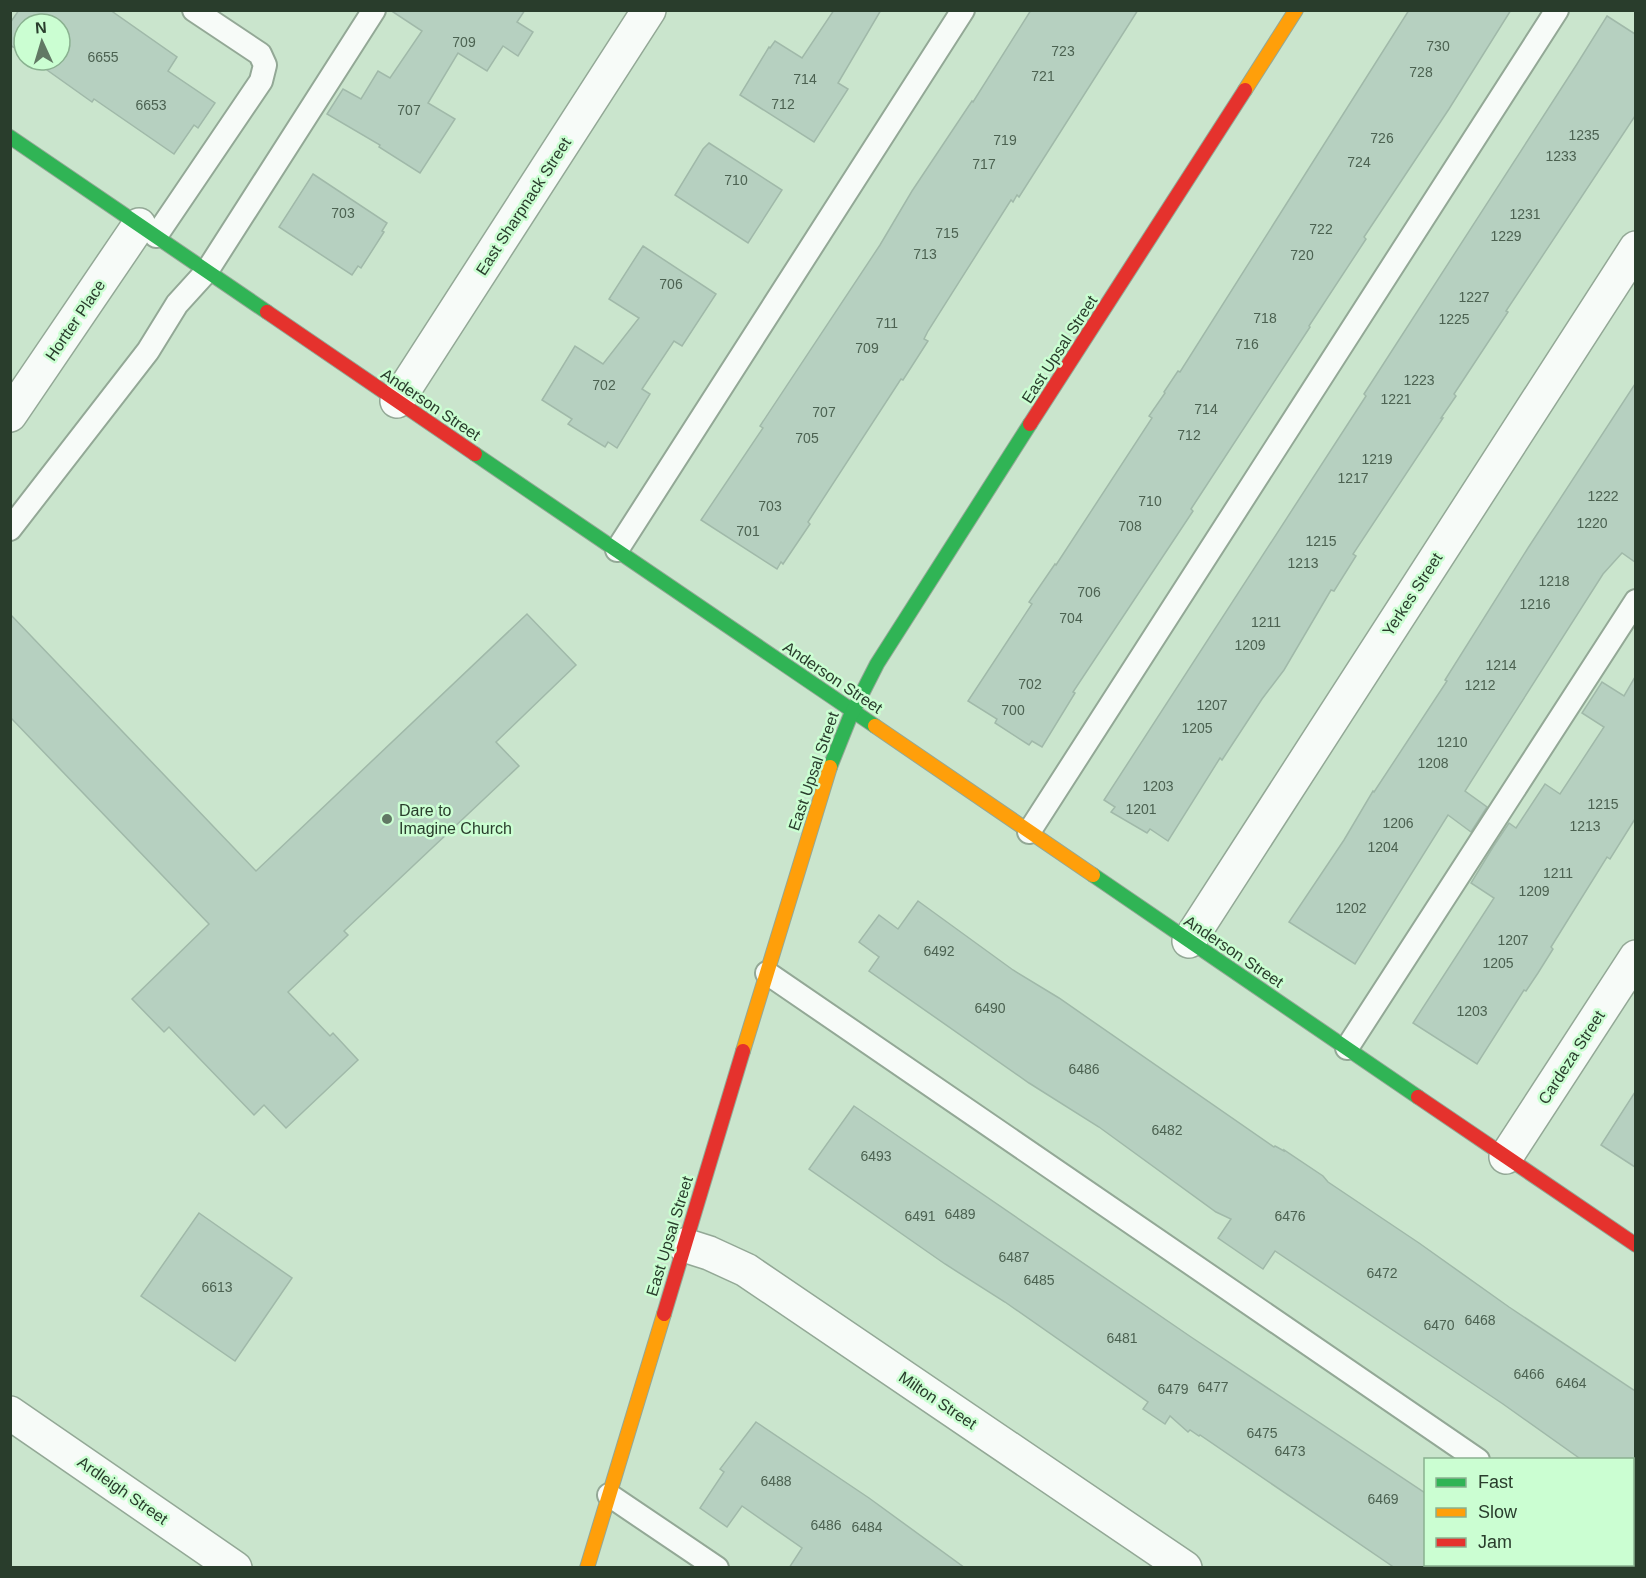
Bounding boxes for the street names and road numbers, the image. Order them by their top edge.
street label: East Sharpnack Street [473,134,574,278]
street label: Hortter Place [42,277,109,364]
street label: East Upsal Street [1018,292,1101,406]
street label: Anderson Street [378,365,484,444]
street label: Yerkes Street [1379,549,1446,639]
street label: Anderson Street [780,638,886,717]
street label: East Upsal Street [785,709,842,833]
street label: Anderson Street [1181,912,1287,991]
street label: Cardeza Street [1535,1007,1608,1107]
street label: East Upsal Street [643,1174,696,1298]
street label: Milton Street [896,1368,980,1433]
street label: Ardleigh Street [74,1453,171,1528]

